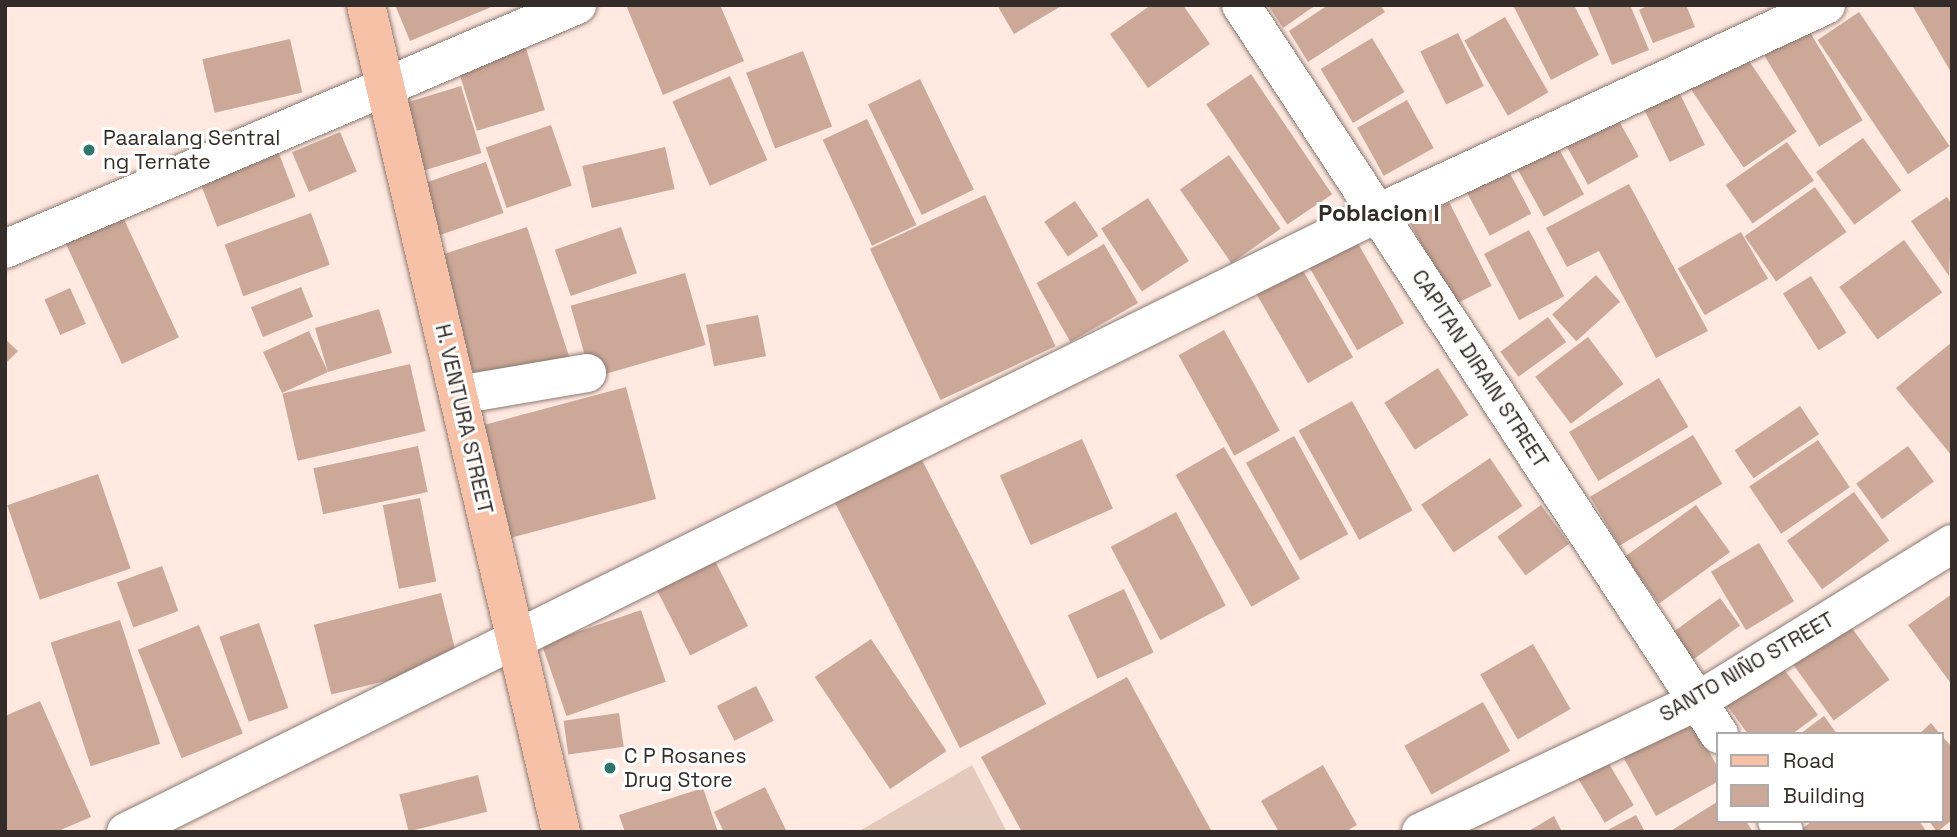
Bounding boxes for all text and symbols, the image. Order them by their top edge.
place label: Paaralang Sentral ng Ternate [103,125,280,175]
marker: Paaralang Sentral ng Ternate [81,142,97,158]
district label: Poblacion I [1318,199,1440,227]
street label: CAPITAN DIRAIN STREET [1406,265,1554,473]
street label: H. VENTURA STREET [430,321,498,517]
street label: SANTO NIÑO STREET [1655,607,1839,727]
legend [1716,732,1943,823]
place label: C P Rosanes Drug Store [624,743,747,793]
text: Road [1783,747,1835,774]
marker: C P Rosanes Drug Store [602,760,618,776]
text: Building [1783,782,1865,809]

